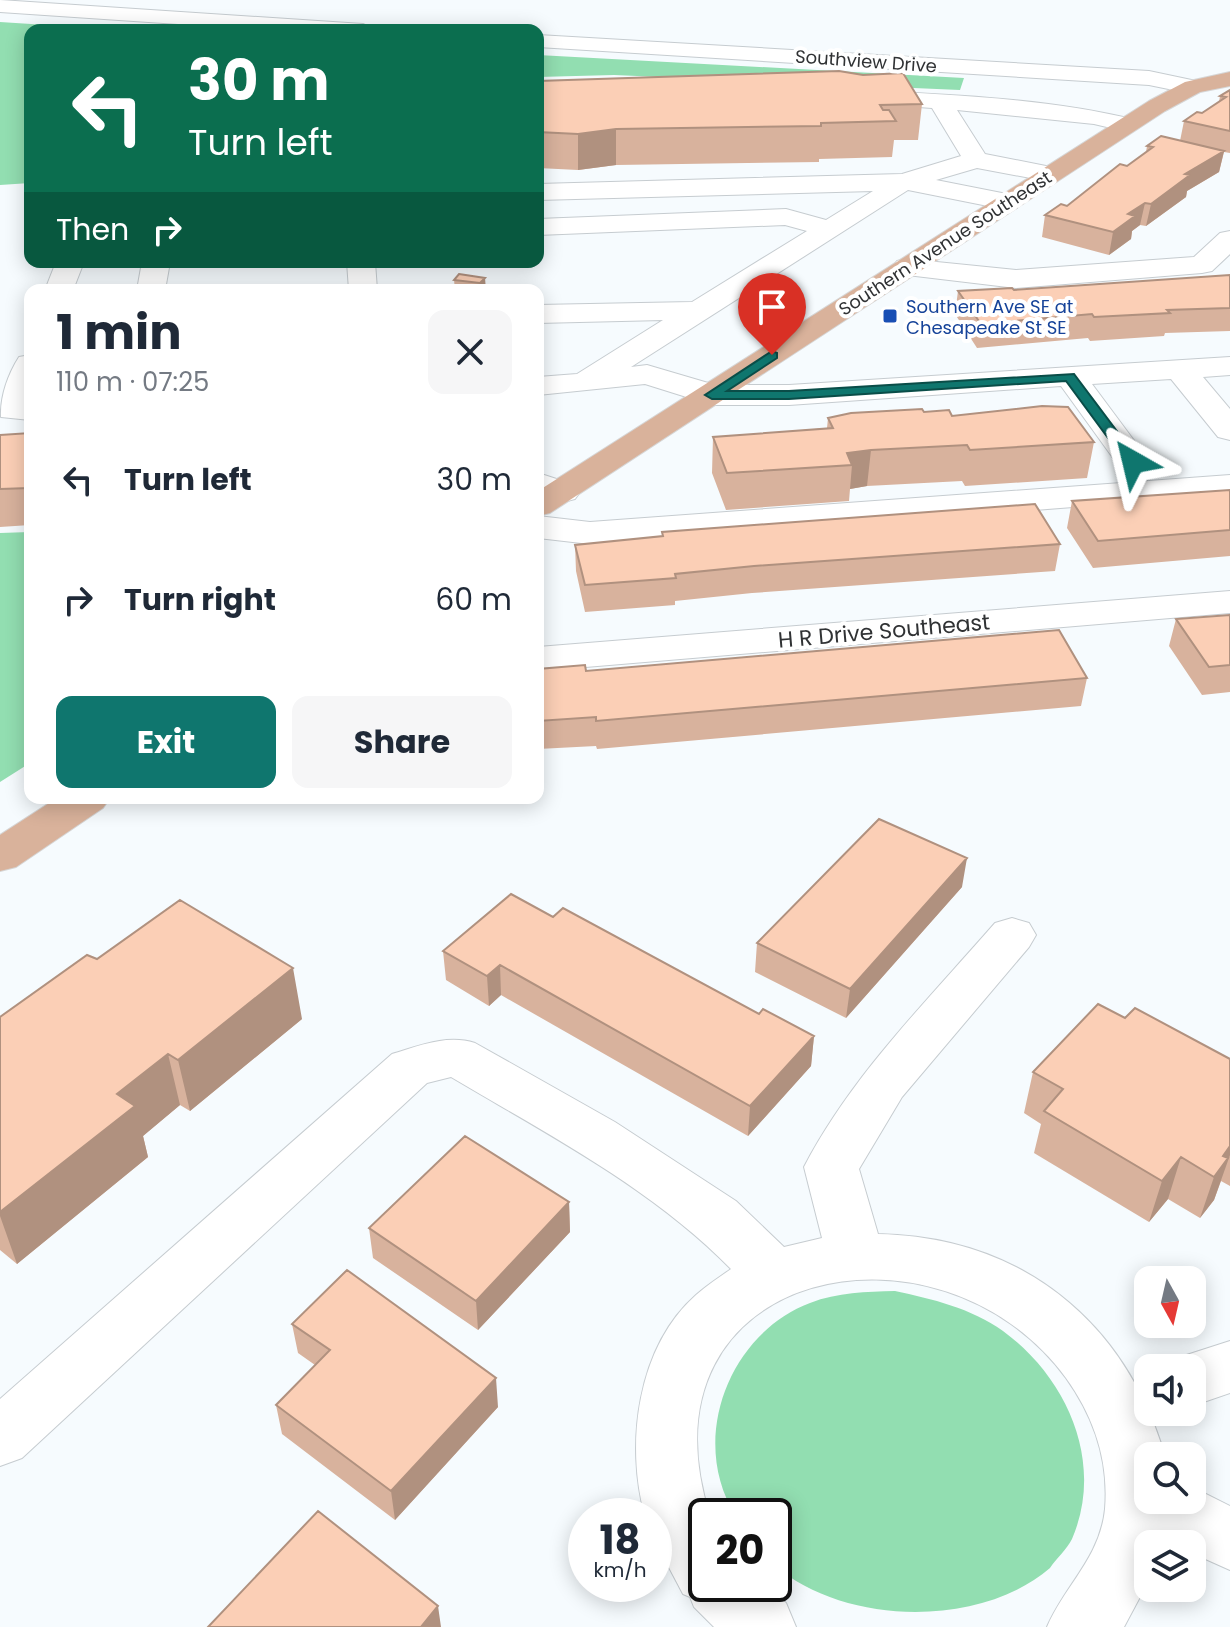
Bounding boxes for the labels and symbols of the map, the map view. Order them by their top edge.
street label: Southview Drive [794,44,938,78]
street label: Southern Avenue Southeast [834,165,1056,321]
pin [738,273,806,355]
place label: Southern Ave SE at Chesapeake St SE [906,294,1073,340]
marker: Southern Ave SE at Chesapeake St SE [881,307,899,325]
position arrow [1091,420,1175,504]
street label: H R Drive Southeast [777,606,991,656]
north arrow [1134,1266,1206,1338]
speed limit sign: 20 [688,1498,792,1602]

